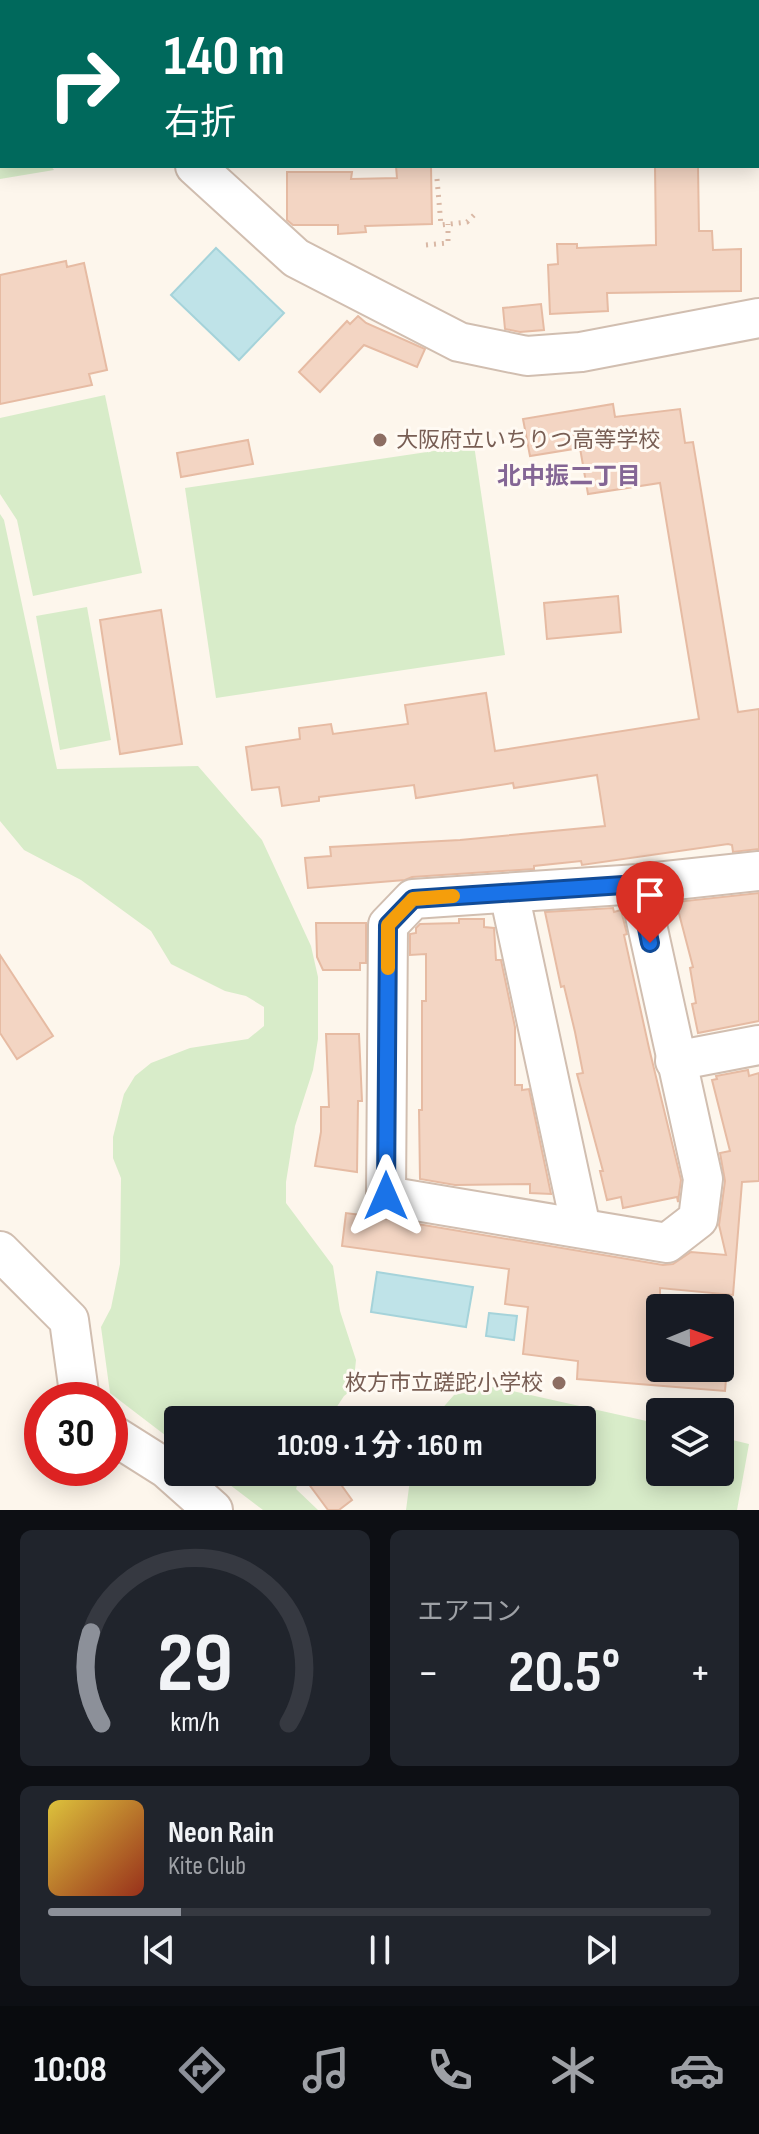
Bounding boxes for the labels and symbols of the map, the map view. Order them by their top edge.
place label: 大阪府立いちりつ高等学校 [396,427,660,454]
marker: 大阪府立いちりつ高等学校 [371,431,389,449]
district label: 北中振二丁目 [497,462,641,491]
pin [616,861,684,943]
position arrow [344,1154,428,1238]
north arrow [646,1294,734,1382]
place label: 枚方市立蹉跎小学校 [345,1370,543,1397]
marker: 枚方市立蹉跎小学校 [550,1374,568,1392]
speed limit sign: 30 [24,1382,128,1486]

